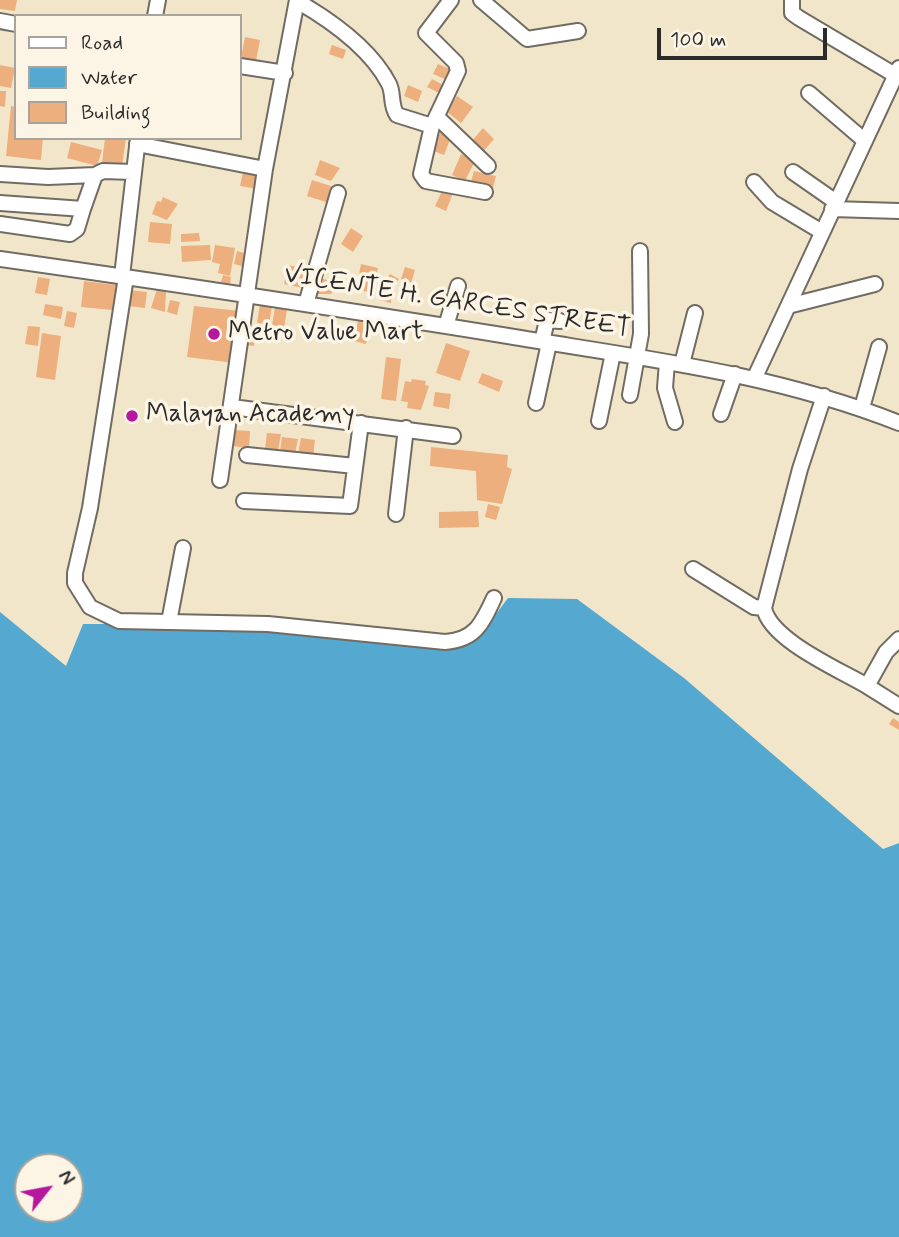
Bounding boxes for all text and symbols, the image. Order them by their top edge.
legend [14,14,242,140]
scale bar [661,14,831,58]
text: 100 m [670,26,726,54]
text: Road [81,29,123,57]
text: Water [81,64,137,92]
text: Building [81,99,151,127]
street label: VICENTE H. GARCES STREET [282,260,632,346]
place label: Metro Value Mart [228,318,423,350]
marker: Metro Value Mart [206,326,222,342]
place label: Malayan Academy [146,400,355,432]
marker: Malayan Academy [124,408,140,424]
north arrow [14,1153,84,1223]
text: N [52,1166,80,1190]

